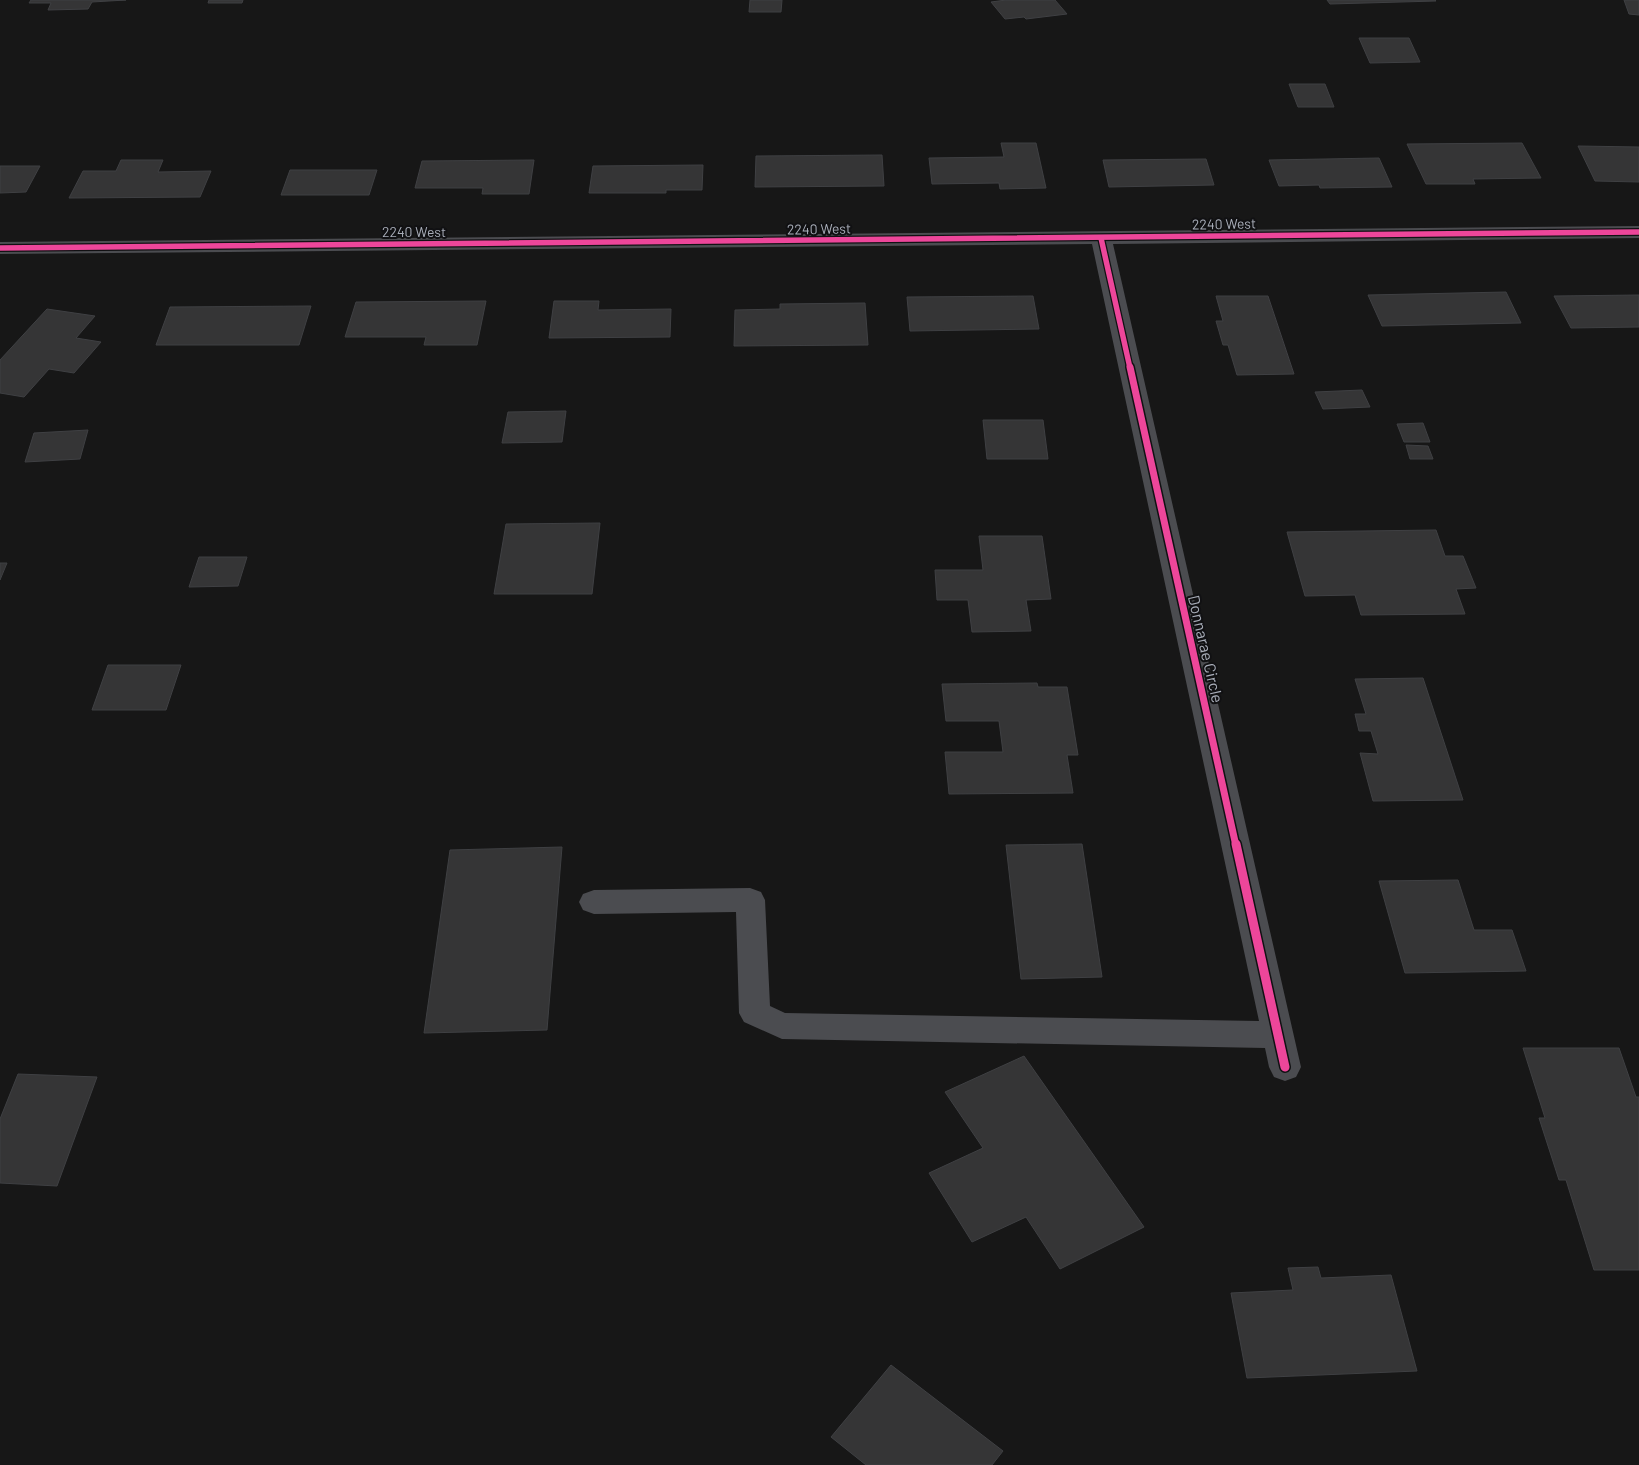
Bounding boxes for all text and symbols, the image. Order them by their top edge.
street label: 2240 West [1192,214,1256,233]
street label: 2240 West [787,219,851,238]
street label: 2240 West [382,223,446,240]
street label: Donnarae Circle [1185,593,1228,705]

